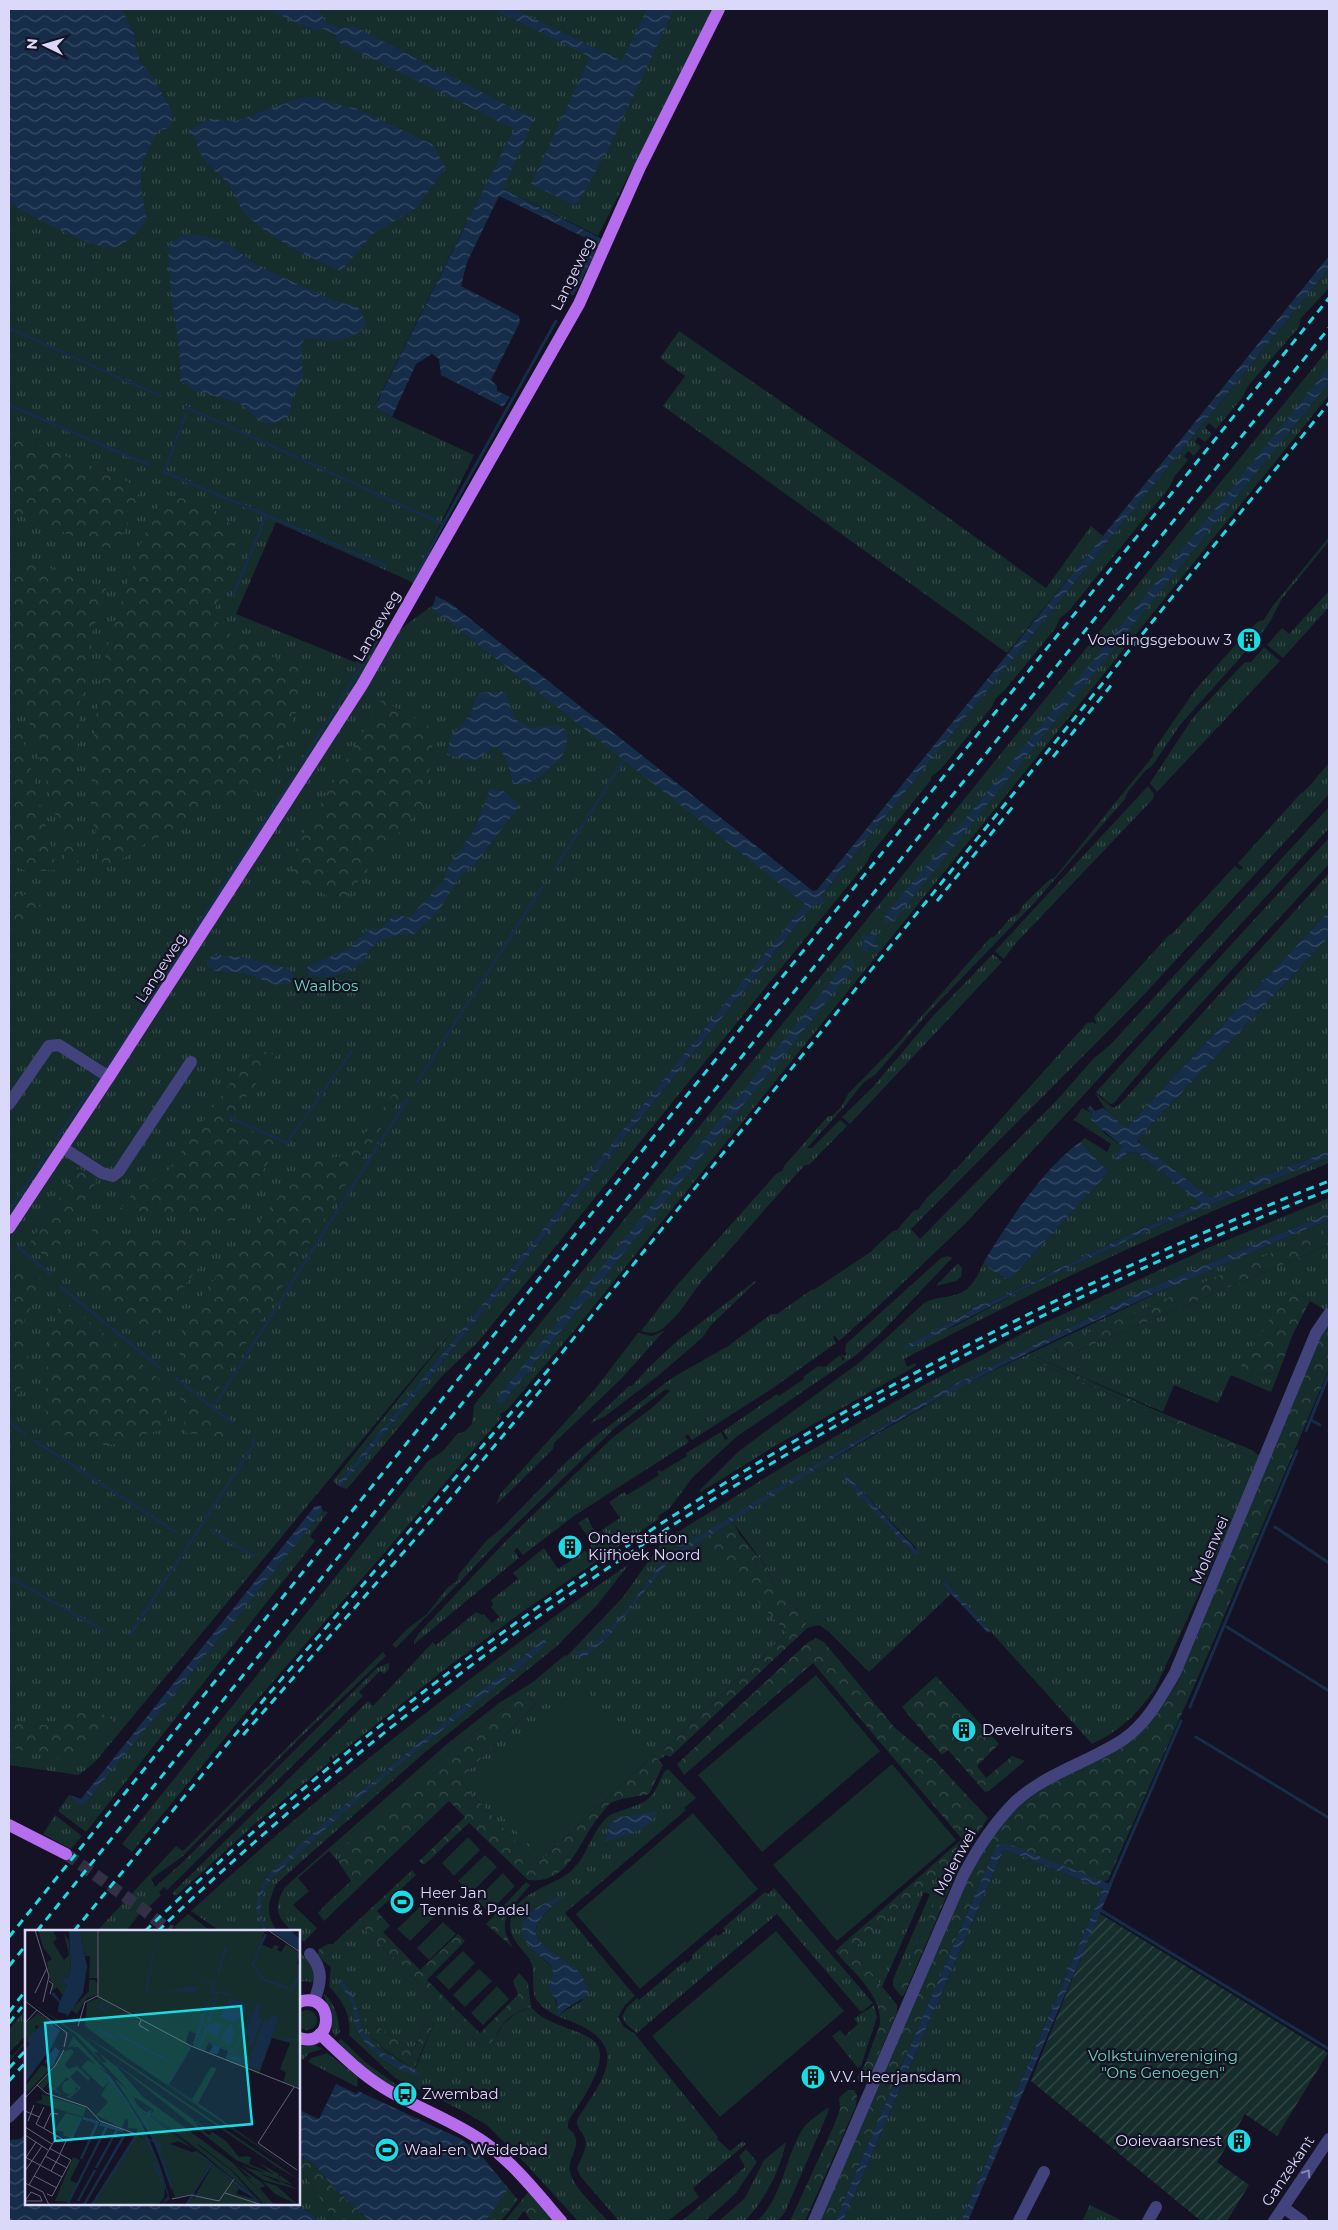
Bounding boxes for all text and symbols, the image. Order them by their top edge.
north arrow [20,20,70,70]
text: N [23,37,42,50]
street label: Langeweg [547,234,598,314]
street label: Langeweg [349,587,405,665]
building icon: Voedingsgebouw 3 [1236,627,1262,653]
place label: Voedingsgebouw 3 [1087,630,1232,649]
street label: Langeweg [131,929,190,1006]
park label: Waalbos [294,976,358,995]
street label: Molenwei [1187,1513,1233,1587]
place label: Onderstation Kijfhoek Noord [588,1528,700,1564]
building icon: Onderstation Kijfhoek Noord [557,1534,583,1560]
building icon: Develruiters [951,1717,977,1743]
place label: Develruiters [982,1720,1072,1739]
street label: Molenwei [929,1825,980,1898]
place label: Heer Jan Tennis & Padel [420,1883,529,1919]
sports icon: Heer Jan Tennis & Padel [389,1889,415,1915]
inset map [25,1930,300,2205]
park label: Volkstuinvereniging "Ons Genoegen" [1088,2046,1238,2082]
building icon: V.V. Heerjansdam [800,2064,826,2090]
place label: V.V. Heerjansdam [830,2067,961,2086]
bus stop icon: Zwembad [392,2081,418,2107]
place label: Zwembad [422,2084,499,2103]
building icon: Ooievaarsnest [1226,2128,1252,2154]
place label: Ooievaarsnest [1116,2131,1222,2150]
street label: Ganzekant [1257,2132,1318,2210]
sports icon: Waal-en Weidebad [374,2137,400,2163]
place label: Waal-en Weidebad [404,2140,548,2159]
one-way arrow [1300,2169,1310,2178]

